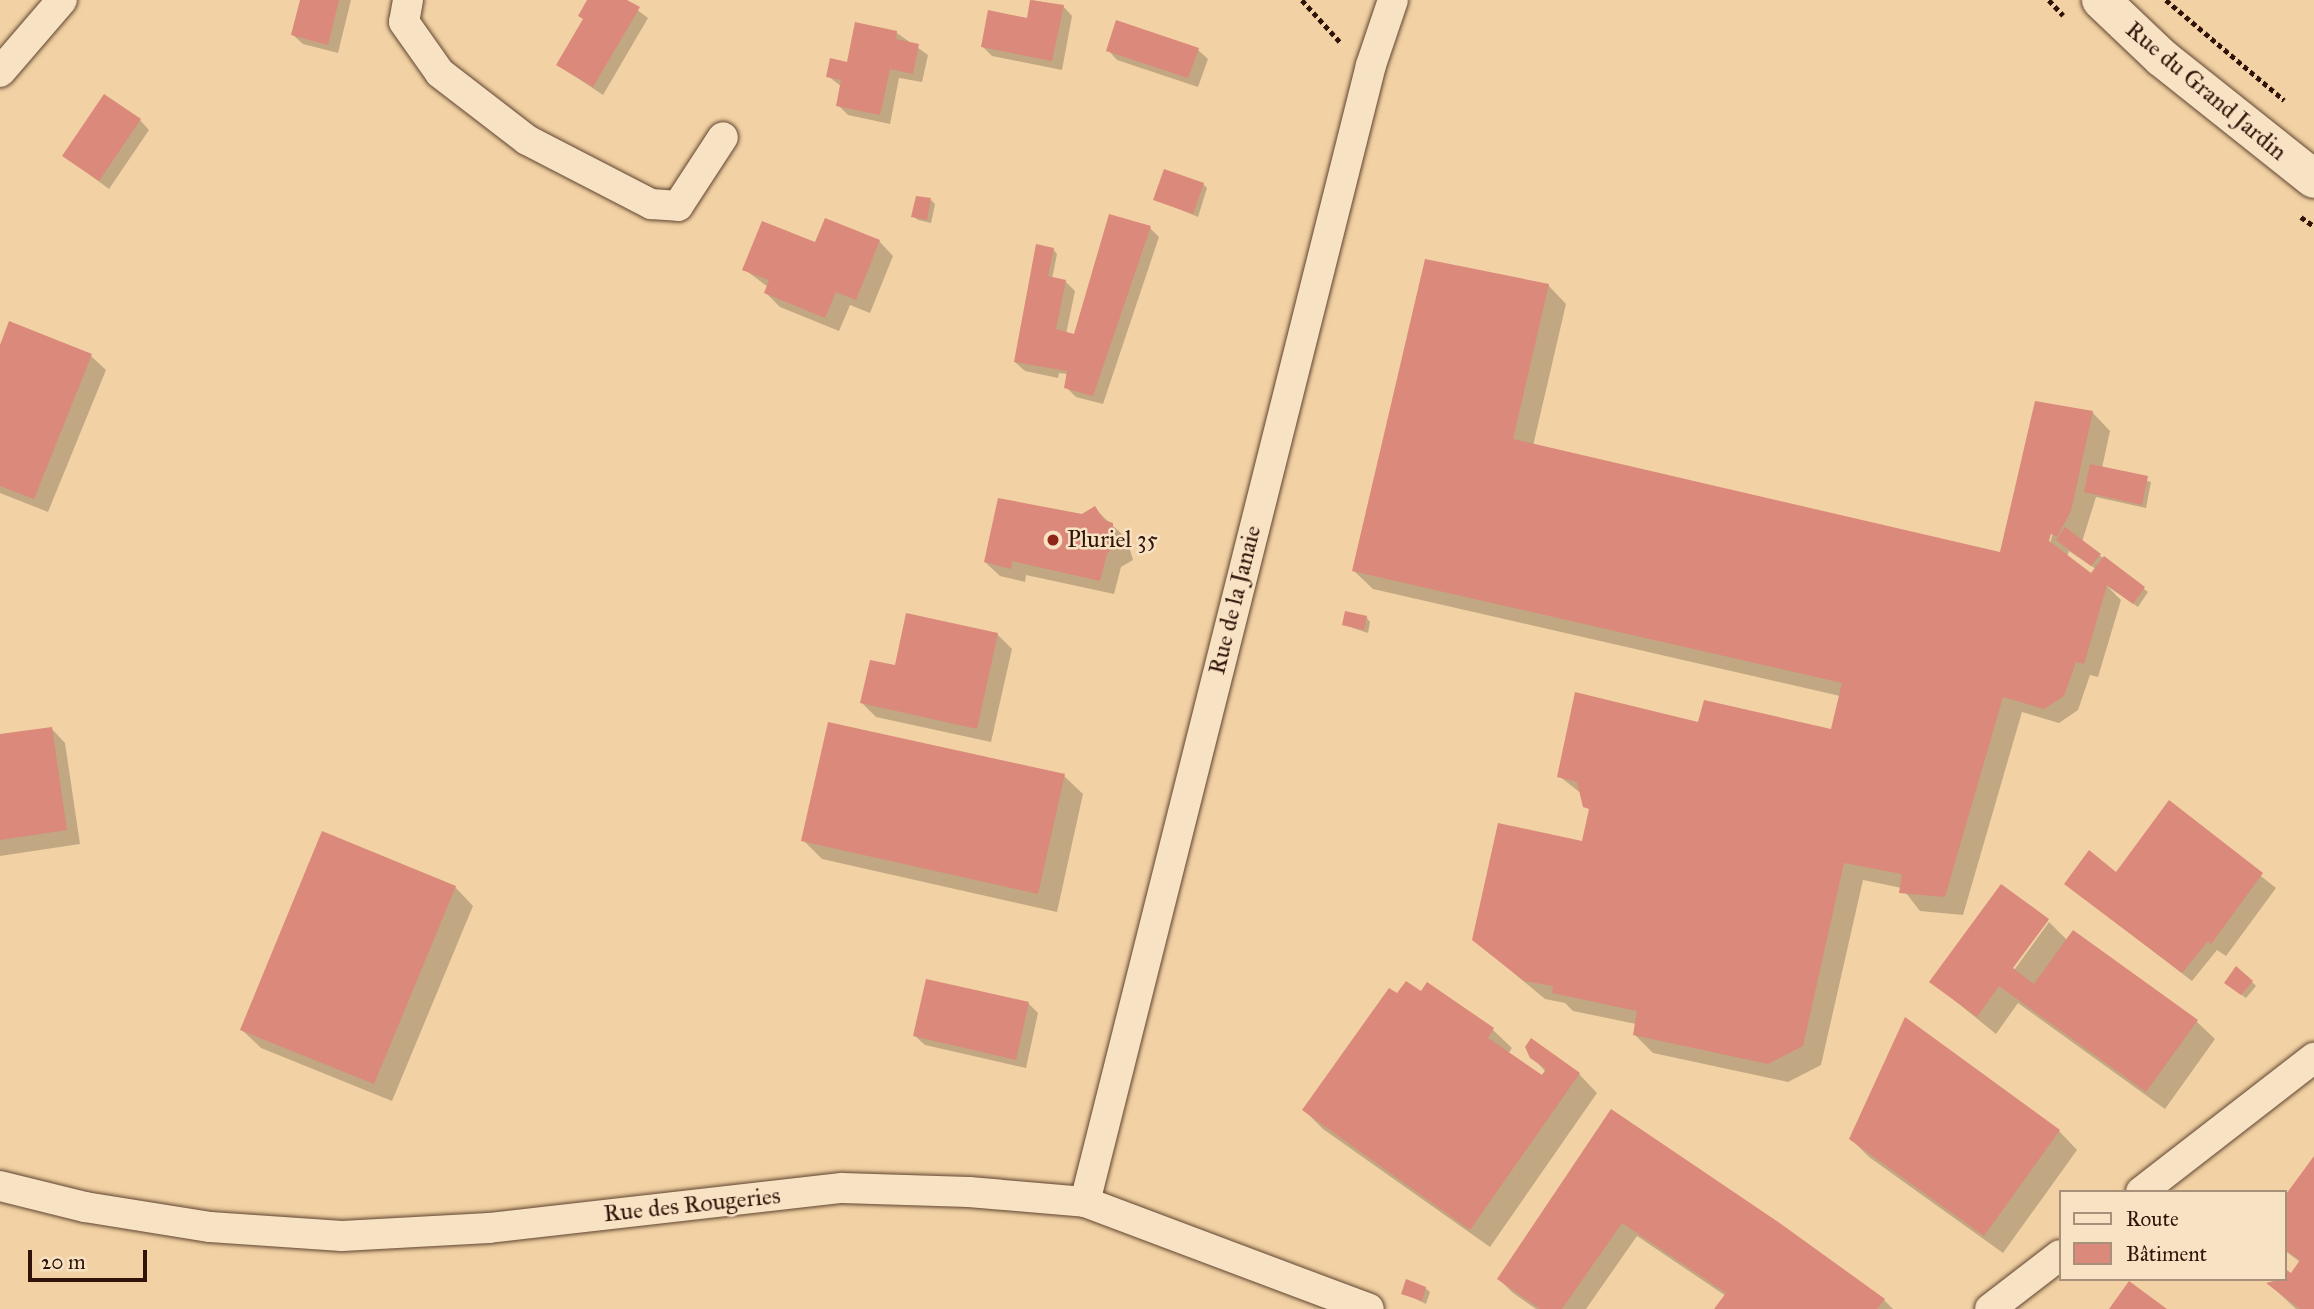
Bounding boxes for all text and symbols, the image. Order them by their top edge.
street label: Rue du Grand Jardin [2120,15,2292,167]
street label: Rue de la Janaie [1203,523,1267,677]
place label: Pluriel 35 [1067,526,1158,554]
marker: Pluriel 35 [1045,532,1061,548]
street label: Rue des Rougeries [602,1181,782,1229]
legend [2058,1190,2286,1281]
text: Route [2126,1206,2179,1232]
scale bar [32,1236,150,1280]
text: Bâtiment [2126,1241,2207,1267]
text: 20 m [41,1249,86,1275]

